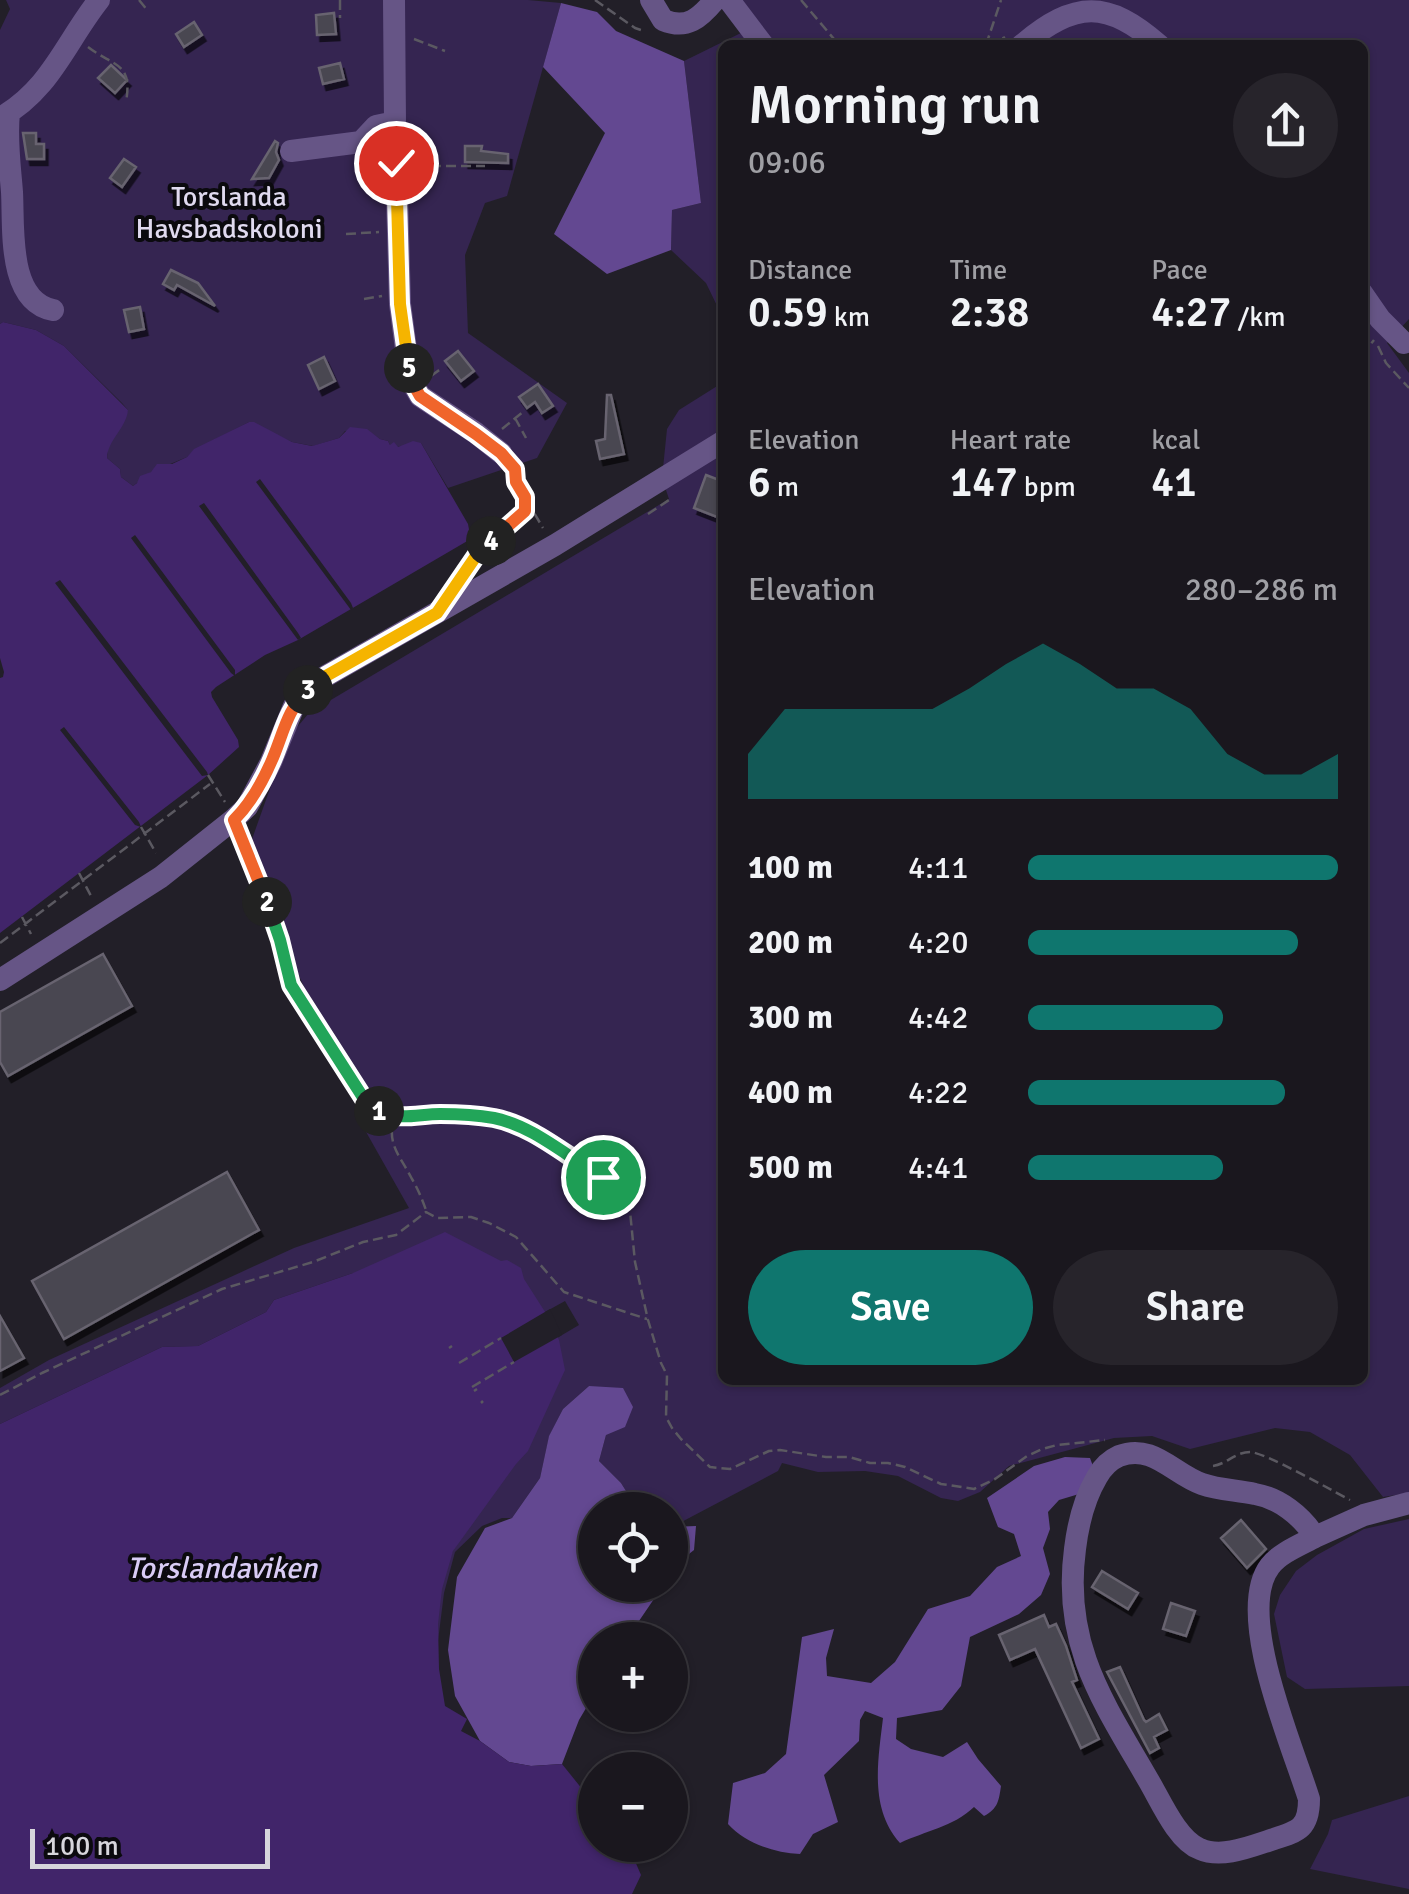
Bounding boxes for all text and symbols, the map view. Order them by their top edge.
text: Morning run [748,71,1041,139]
button: share [1233,73,1338,178]
pin [354,121,439,206]
icon: check [369,136,424,191]
text: 09:06 [748,143,826,182]
park label: Torslanda Havsbadskoloni [136,180,323,246]
text: Distance [748,253,852,287]
text: Time [950,253,1007,287]
text: Pace [1151,253,1208,287]
text: 0.59 [748,287,828,338]
text: 2:38 [950,287,1030,338]
text: 4:27 [1151,287,1231,338]
text: km [828,300,870,334]
text: /km [1231,300,1286,334]
pin: 5 [384,343,434,393]
text: 5 [401,351,417,385]
text: Elevation [748,423,860,457]
text: Heart rate [950,423,1071,457]
text: kcal [1151,423,1200,457]
text: 6 [748,457,771,508]
text: 147 [950,457,1018,508]
text: 41 [1151,457,1197,508]
text: m [771,470,799,504]
text: bpm [1018,470,1076,504]
pin: 4 [466,516,516,566]
text: 4 [483,524,499,558]
text: Elevation [748,570,875,609]
text: 280–286 m [1185,570,1338,609]
pin: 3 [283,665,333,715]
text: 3 [300,673,316,707]
text: 100 m [748,848,833,887]
text: 4:11 [908,848,968,887]
pin: 2 [242,877,292,927]
text: 2 [259,885,275,919]
text: 200 m [748,923,833,962]
text: 4:20 [908,923,968,962]
text: 300 m [748,998,833,1037]
text: 4:42 [908,998,968,1037]
text: 400 m [748,1073,833,1112]
text: 4:22 [908,1073,968,1112]
pin: 1 [354,1086,404,1136]
text: 1 [371,1094,387,1128]
pin [561,1135,646,1220]
text: 500 m [748,1148,833,1187]
text: 4:41 [908,1148,968,1187]
icon: arrive [576,1150,631,1205]
button: Save [748,1250,1033,1365]
button: Share [1053,1250,1338,1365]
map controls [578,1492,688,1862]
button: locate [578,1492,688,1602]
water label: Torslandaviken [127,1550,319,1587]
button: + [578,1622,688,1732]
button: − [578,1752,688,1862]
scale bar [30,1824,270,1868]
text: 100 m [45,1829,119,1863]

